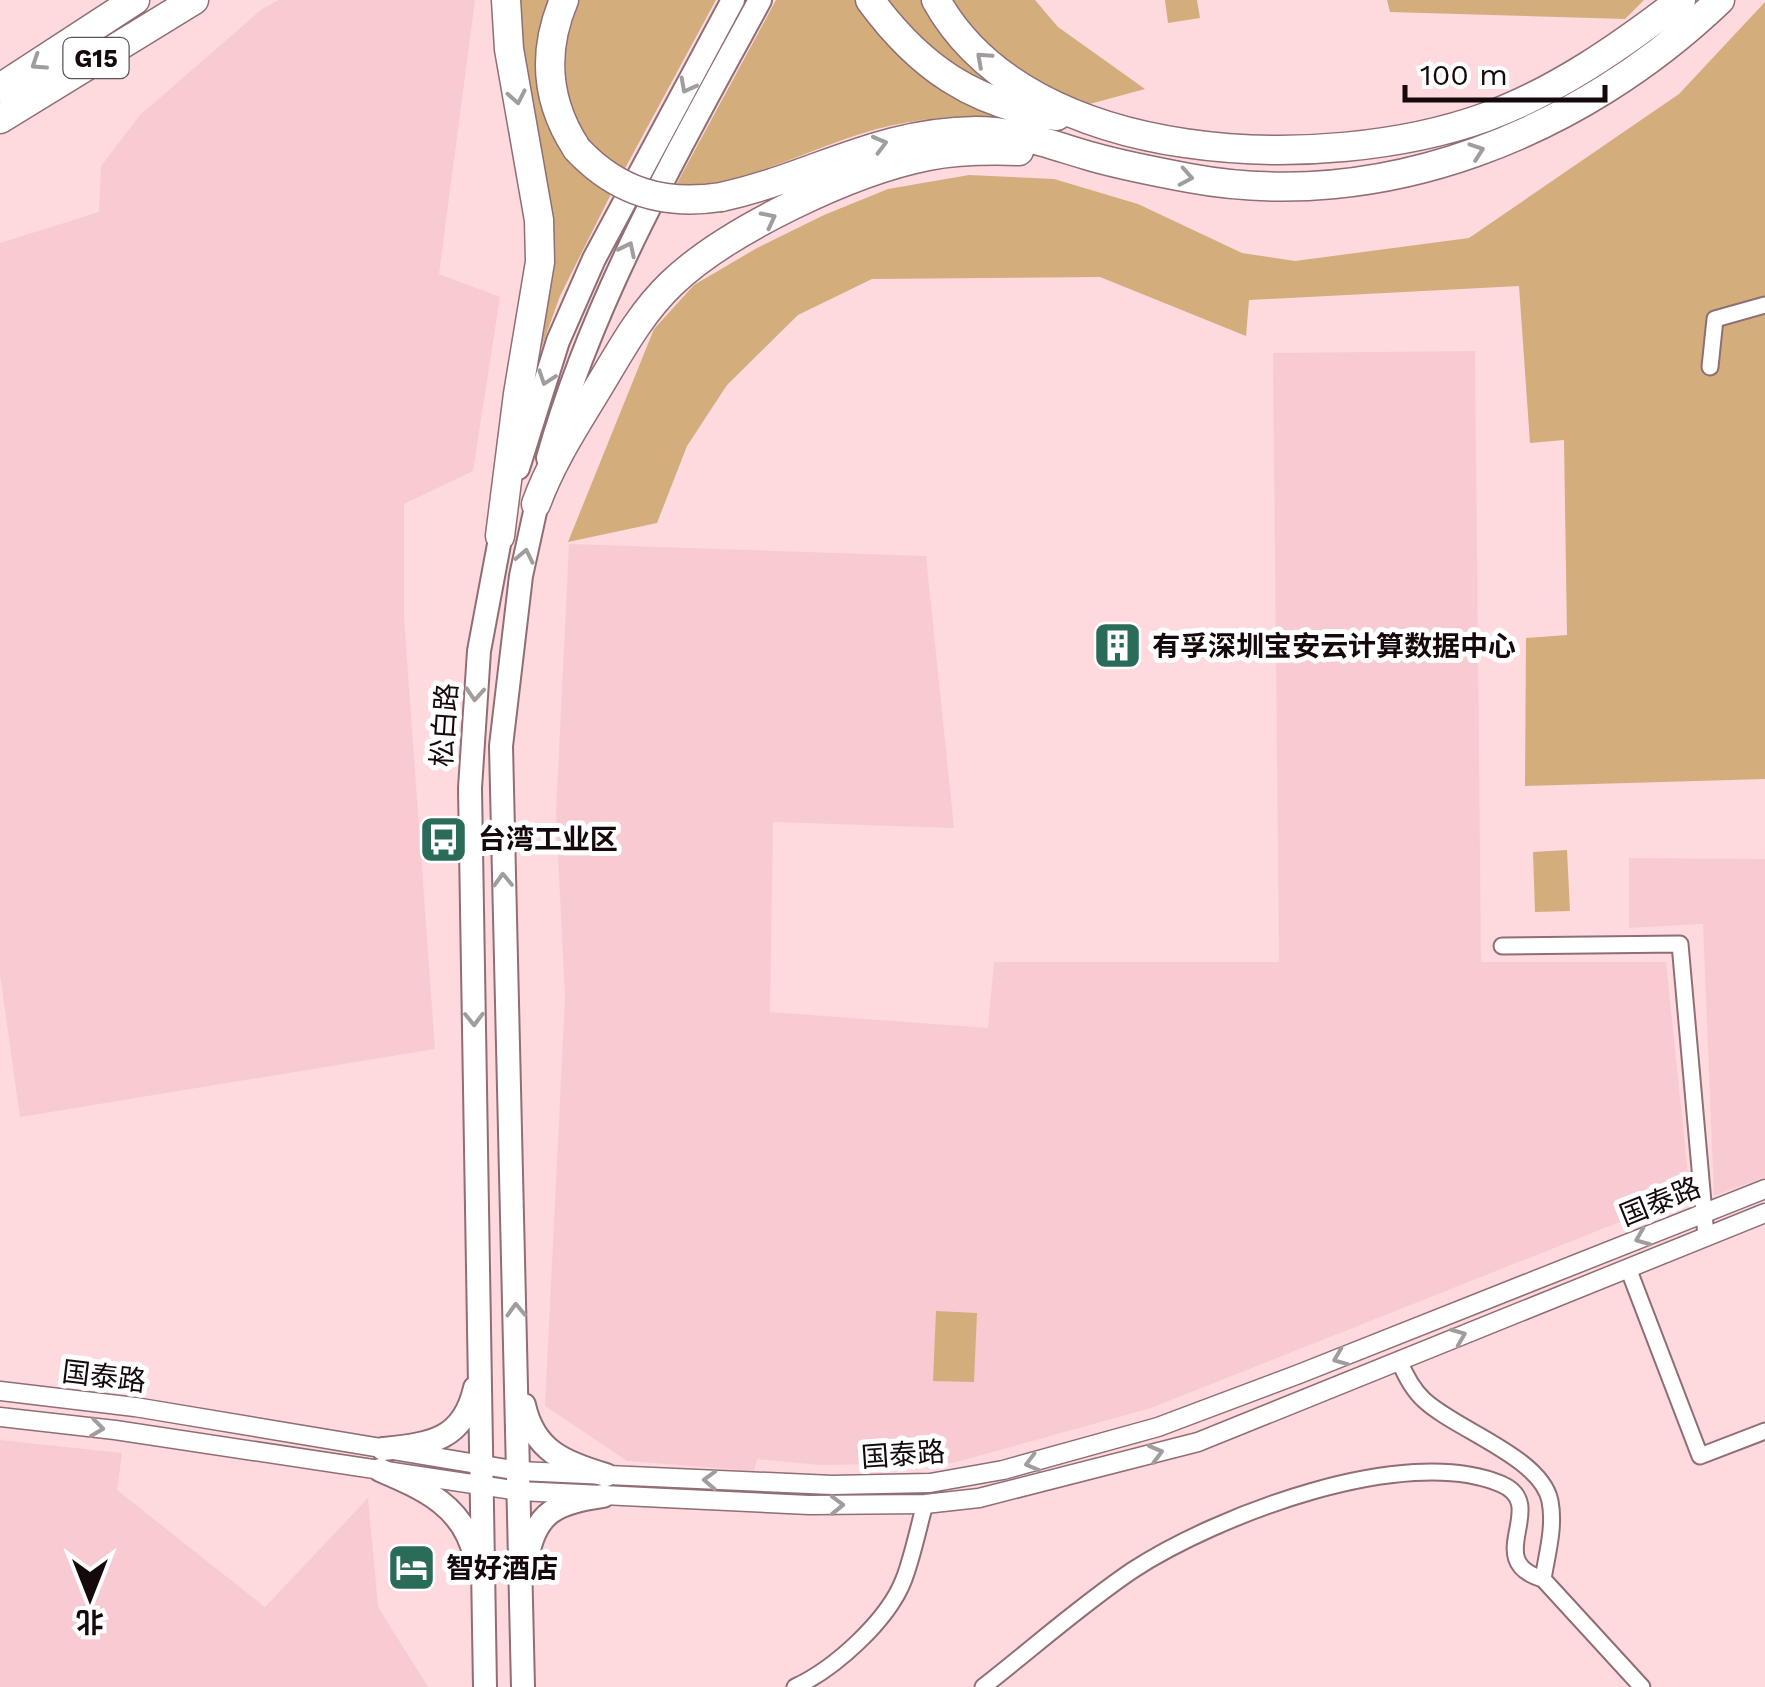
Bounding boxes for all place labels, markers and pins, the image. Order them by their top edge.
building icon: 有孚深圳宝安云计算数据中心 [1091,620,1143,672]
place label: 有孚深圳宝安云计算数据中心 [1152,630,1516,663]
bus stop icon: 台湾工业区 [417,813,469,865]
place label: 台湾工业区 [478,823,618,856]
hotel icon: 智好酒店 [385,1542,437,1594]
place label: 智好酒店 [446,1552,558,1585]

